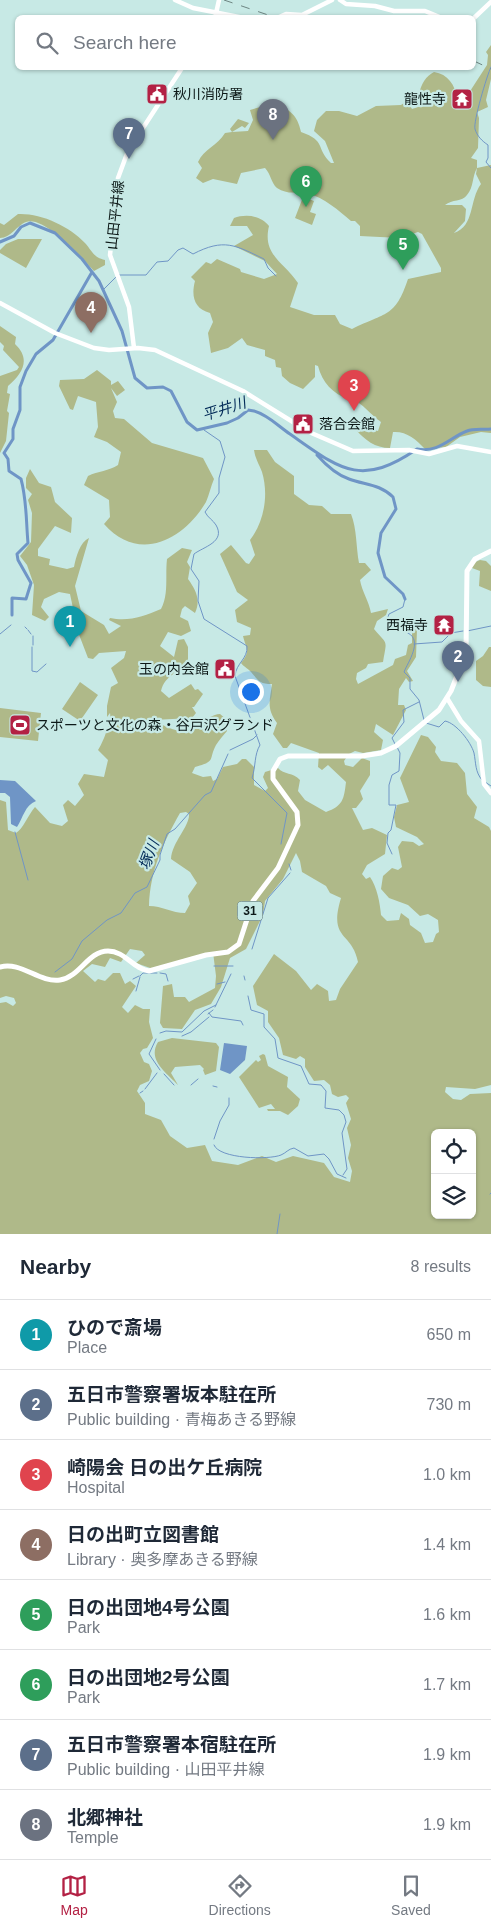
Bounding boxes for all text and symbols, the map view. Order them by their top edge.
search box [15,15,476,70]
icon: search [33,29,61,57]
text: Search here [73,32,177,53]
public building icon: 秋川消防署 [145,82,169,106]
place label: 秋川消防署 [173,86,243,102]
temple icon: 龍性寺 [450,87,474,111]
place label: 龍性寺 [404,91,446,107]
pin: 8 [257,99,289,140]
pin: 7 [113,118,145,159]
pin: 6 [290,166,322,207]
street label: 山田平井線 [103,179,127,251]
pin: 5 [387,229,419,270]
pin: 4 [75,292,107,333]
pin: 3 [338,370,370,411]
water label: 平井川 [200,393,250,424]
public building icon: 落合会館 [291,412,315,436]
place label: 落合会館 [319,416,375,432]
pin: 1 [54,606,86,647]
temple icon: 西福寺 [432,613,456,637]
place label: 西福寺 [386,617,428,633]
pin: 2 [442,641,474,682]
public building icon: 玉の内会館 [213,657,237,681]
place label: 玉の内会館 [139,661,209,677]
your location [238,679,264,705]
sports icon: スポーツと文化の森・谷戸沢グランド [8,713,32,737]
place label: スポーツと文化の森・谷戸沢グランド [36,717,274,733]
water label: 塚川 [135,836,163,872]
road number: 31 [238,901,262,920]
map controls [431,1129,476,1219]
button: locate [431,1129,476,1174]
button: layers [431,1174,476,1219]
text: Nearby [20,1255,91,1278]
text: 8 results [411,1258,471,1275]
text: ひので斎場 [67,1317,162,1338]
text: 1 [32,1326,40,1343]
text: 650 m [427,1326,471,1343]
text: Place [67,1339,107,1356]
text: 五日市警察署坂本駐在所 [67,1384,276,1405]
text: 2 [32,1396,40,1413]
text: 730 m [427,1396,471,1413]
text: Public building · 青梅あきる野線 [67,1411,296,1428]
text: 崎陽会 日の出ケ丘病院 [67,1457,262,1478]
text: 3 [32,1466,40,1483]
text: 1.0 km [423,1466,471,1483]
text: Hospital [67,1479,125,1496]
text: 日の出町立図書館 [67,1524,219,1545]
text: 4 [32,1536,40,1553]
text: 1.4 km [423,1536,471,1553]
text: Library · 奥多摩あきる野線 [67,1551,258,1568]
text: 日の出団地4号公園 [67,1597,230,1618]
text: 5 [32,1606,40,1623]
text: 1.6 km [423,1606,471,1623]
text: Park [67,1619,100,1636]
text: 日の出団地2号公園 [67,1667,230,1688]
text: 6 [32,1676,40,1693]
text: 1.7 km [423,1676,471,1693]
text: Park [67,1689,100,1706]
text: 五日市警察署本宿駐在所 [67,1734,276,1755]
text: 7 [32,1746,40,1763]
text: 1.9 km [423,1746,471,1763]
text: Public building · 山田平井線 [67,1761,264,1778]
text: 北郷神社 [67,1807,143,1828]
text: 8 [32,1816,40,1833]
text: 1.9 km [423,1816,471,1833]
text: Temple [67,1829,119,1846]
tab: Map [60,1872,88,1918]
tab: Directions [209,1872,271,1918]
tab: Saved [391,1872,431,1918]

